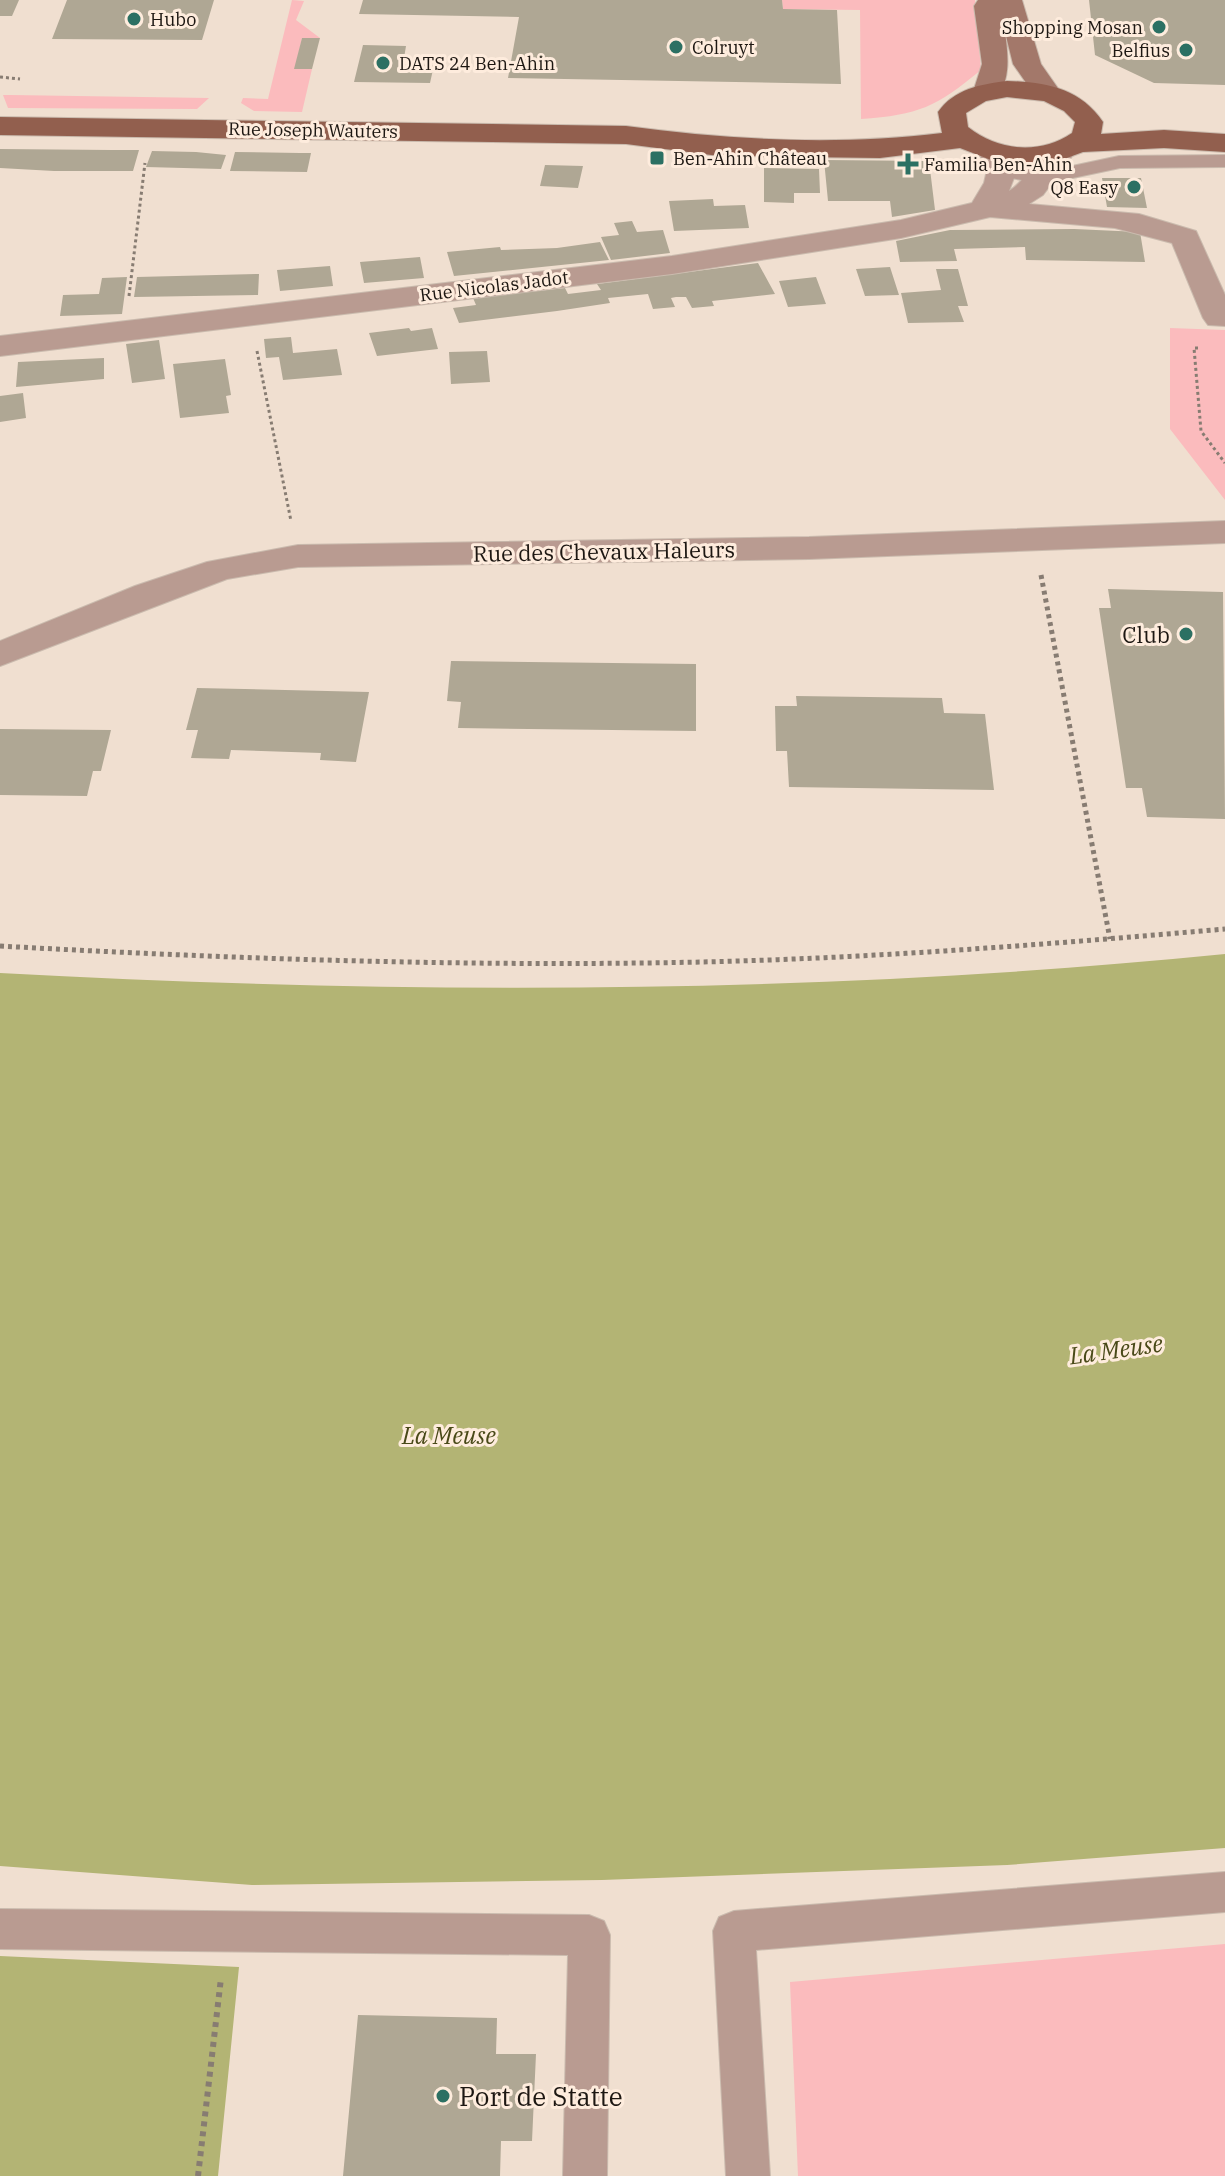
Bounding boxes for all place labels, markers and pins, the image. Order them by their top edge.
place label: Hubo [150,8,196,31]
marker: Hubo [125,10,143,28]
place label: Shopping Mosan [1002,16,1143,39]
marker: Shopping Mosan [1150,18,1168,36]
place label: Colruyt [692,36,755,59]
marker: Colruyt [667,38,685,56]
place label: Belfius [1112,39,1170,62]
marker: Belfius [1177,41,1195,59]
place label: DATS 24 Ben-Ahin [399,52,555,75]
marker: DATS 24 Ben-Ahin [374,54,392,72]
place label: Ben-Ahin Château [673,147,827,170]
marker: Ben-Ahin Château [648,149,666,167]
place label: Familia Ben-Ahin [924,153,1073,176]
marker: Familia Ben-Ahin [899,155,917,173]
place label: Q8 Easy [1050,176,1118,199]
marker: Q8 Easy [1125,178,1143,196]
place label: Club [1122,620,1170,649]
marker: Club [1177,625,1195,643]
place label: Port de Statte [459,2079,623,2113]
marker: Port de Statte [434,2087,452,2105]

